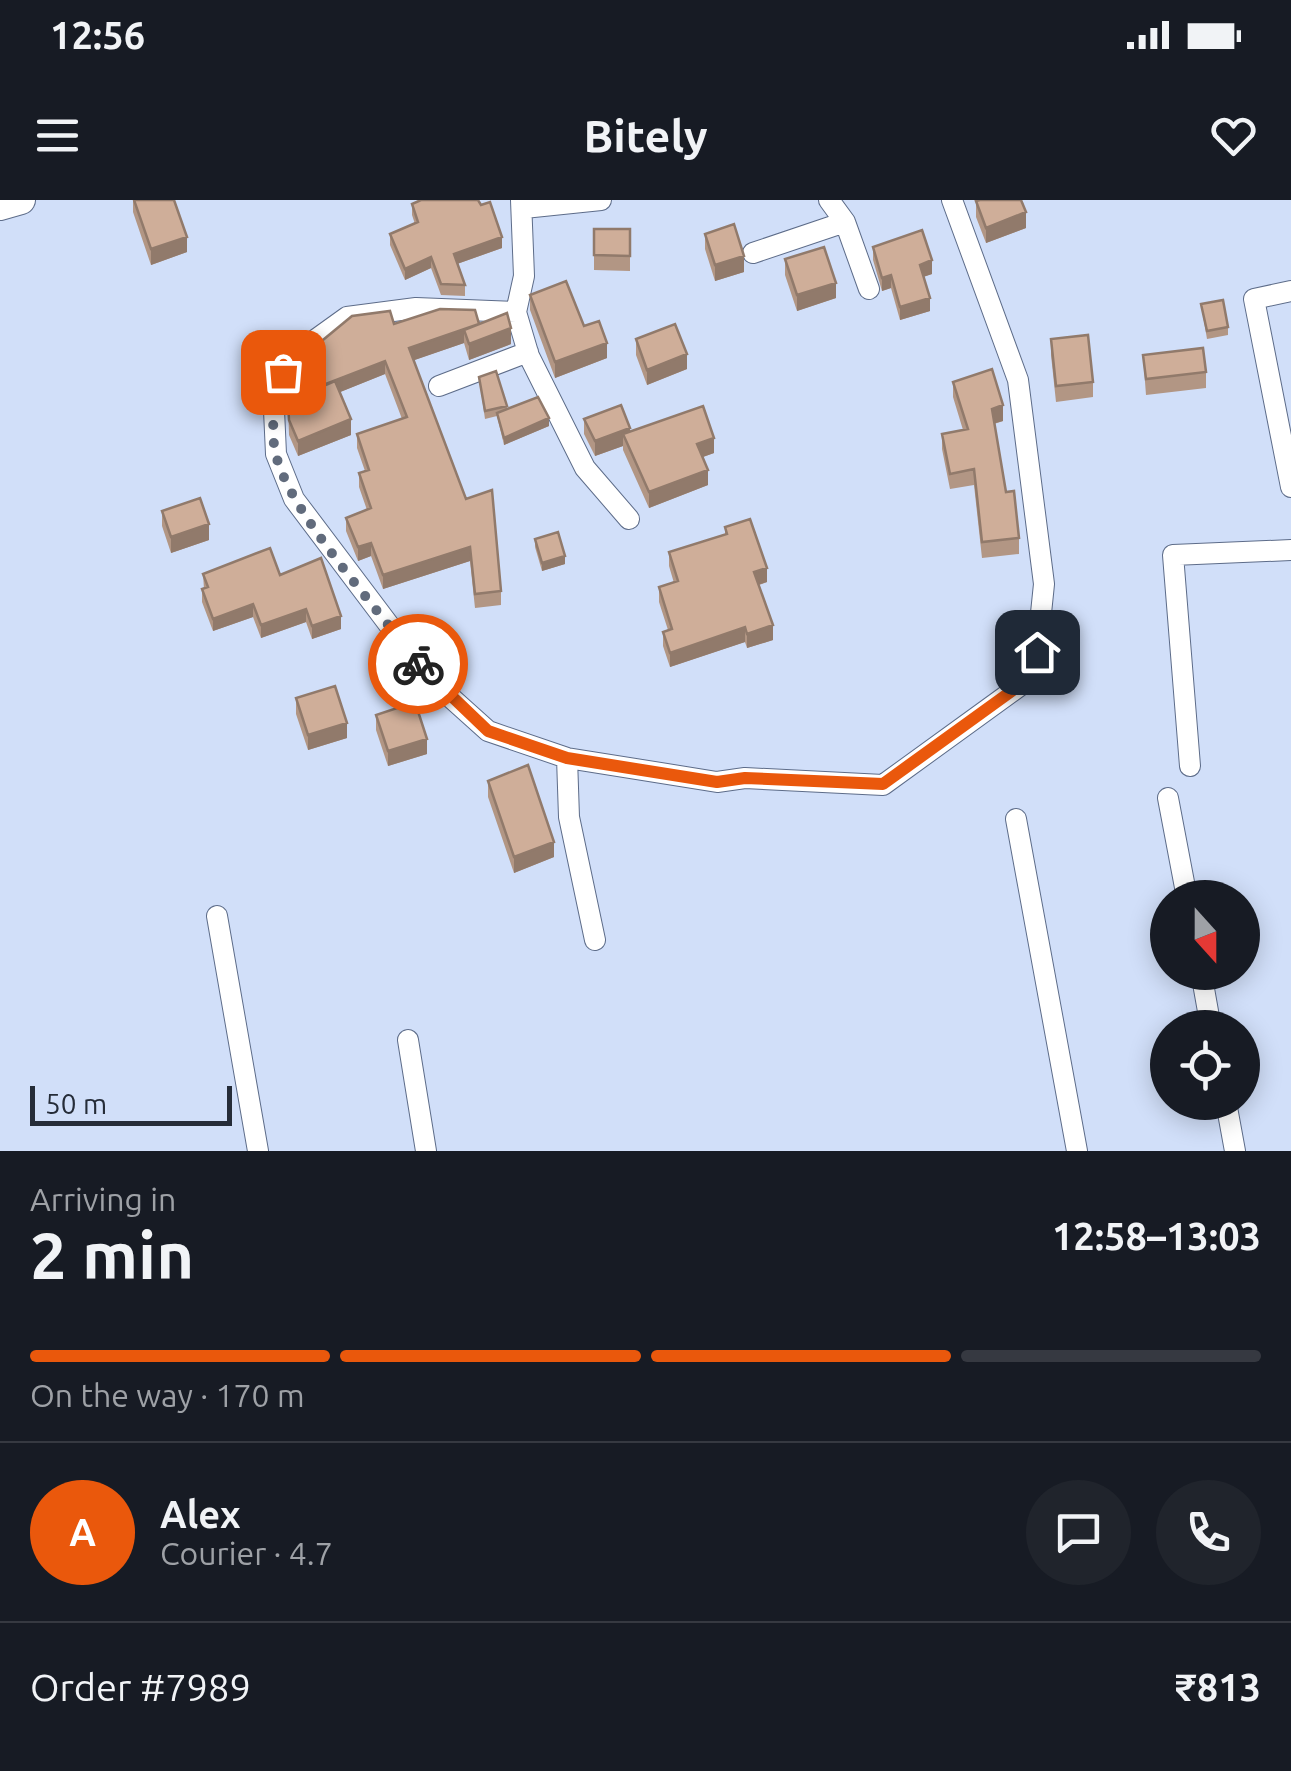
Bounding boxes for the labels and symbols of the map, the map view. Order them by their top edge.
pin [241,330,326,415]
pin [995,610,1080,695]
courier [368,614,468,714]
north arrow [1150,880,1260,990]
scale bar [30,1081,232,1126]

